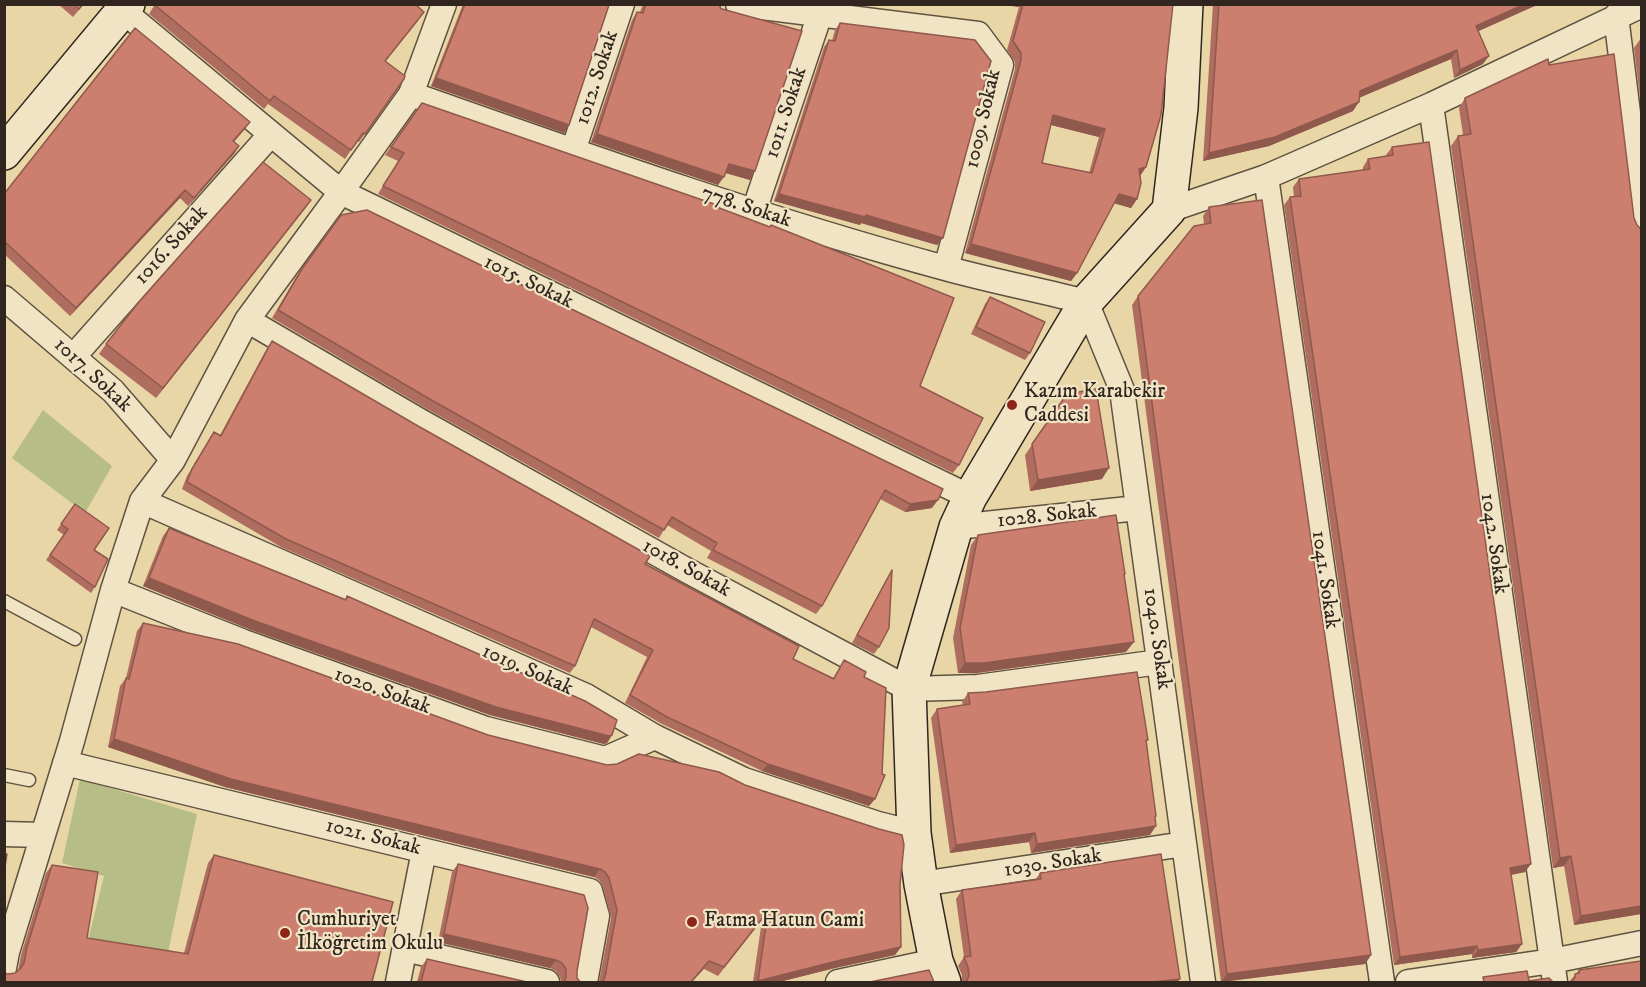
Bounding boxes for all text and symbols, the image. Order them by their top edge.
street label: 1012. Sokak [571,28,625,128]
street label: 1011. Sokak [760,64,814,162]
street label: 1009. Sokak [960,67,1008,171]
street label: 778. Sokak [698,182,794,234]
street label: 1016. Sokak [130,201,214,291]
street label: 1015. Sokak [479,251,577,315]
street label: 1017. Sokak [48,333,136,419]
place label: Kazım Karabekir Caddesi [1024,380,1165,430]
marker: Kazım Karabekir Caddesi [1005,398,1019,412]
street label: 1042. Sokak [1473,492,1513,596]
street label: 1028. Sokak [996,499,1098,535]
street label: 1041. Sokak [1305,529,1343,631]
street label: 1018. Sokak [637,534,735,604]
street label: 1040. Sokak [1136,586,1176,692]
street label: 1019. Sokak [477,640,577,702]
street label: 1020. Sokak [330,663,434,721]
street label: 1021. Sokak [323,814,423,862]
street label: 1030. Sokak [1002,844,1104,884]
place label: Cumhuriyet İlköğretim Okulu [297,908,443,958]
place label: Fatma Hatun Cami [704,909,864,935]
marker: Fatma Hatun Cami [685,915,699,929]
marker: Cumhuriyet İlköğretim Okulu [278,926,292,940]

